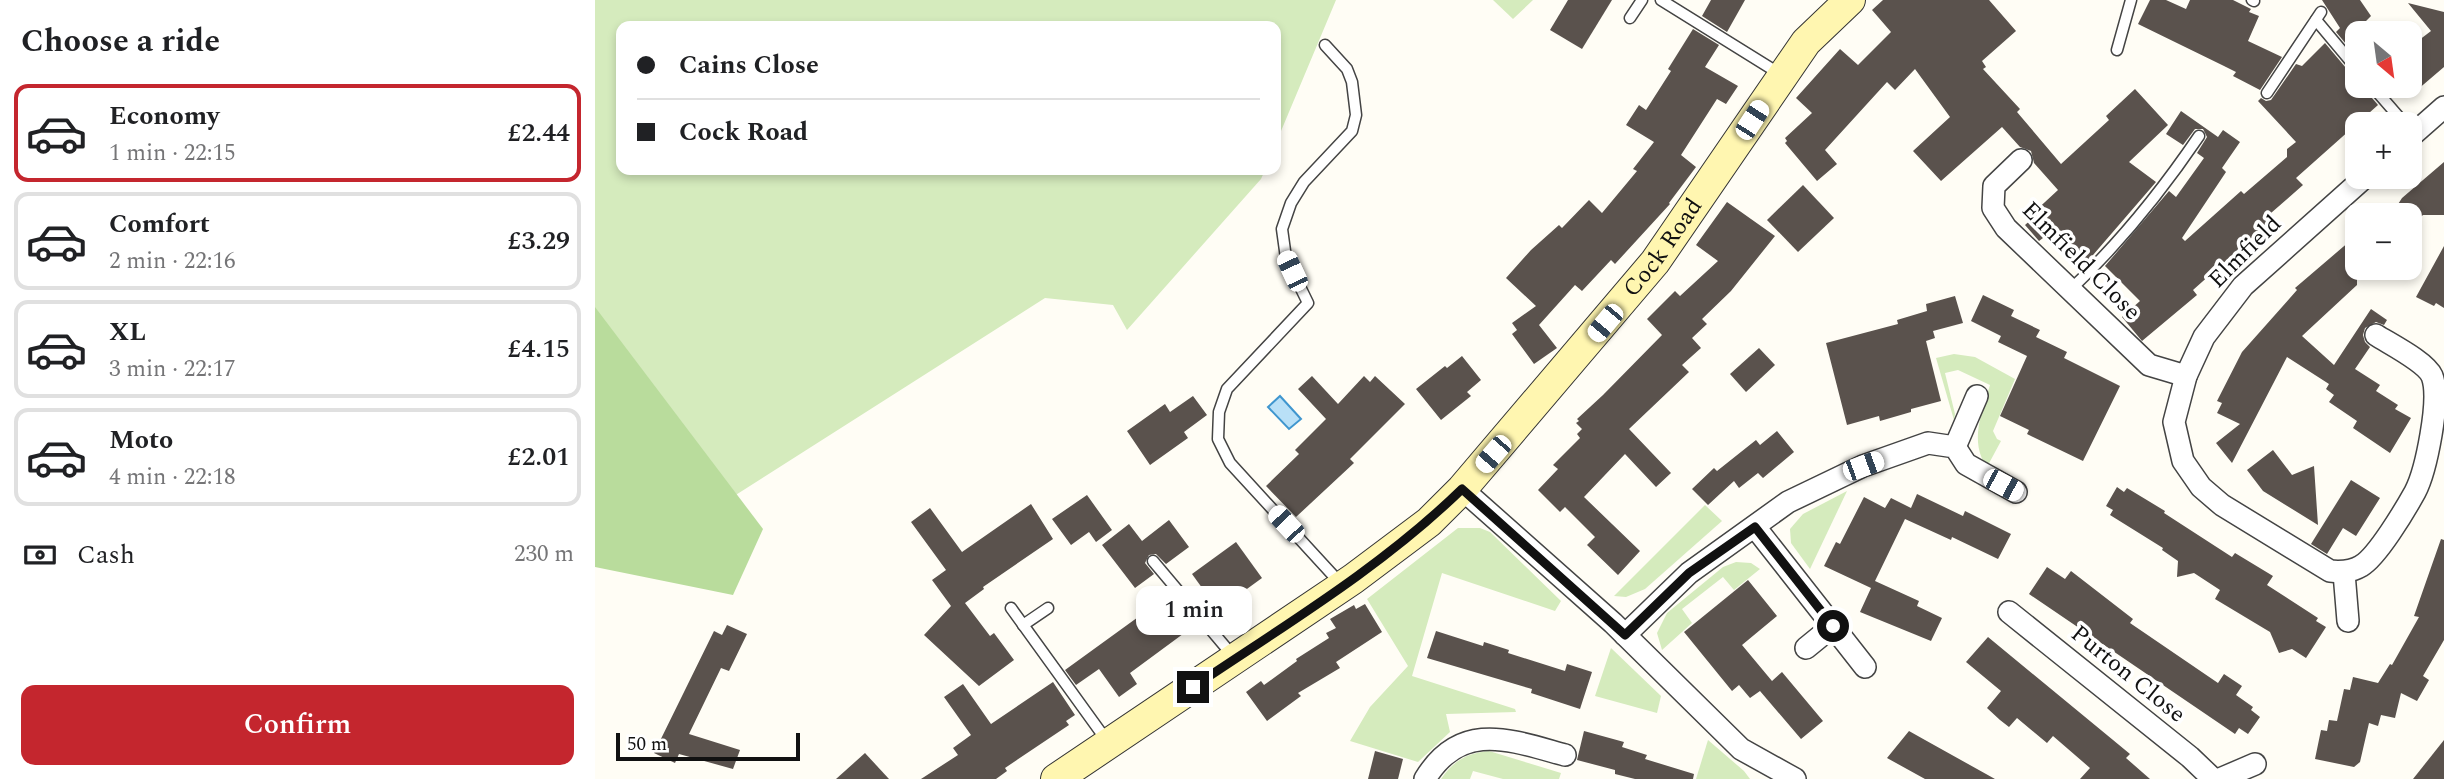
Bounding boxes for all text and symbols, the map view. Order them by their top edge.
text: Choose a ride [21,17,220,66]
north arrow [2345,21,2422,98]
map controls [2345,21,2422,280]
text: Cains Close [679,45,819,85]
text: Economy [109,96,219,136]
car [1732,97,1773,143]
icon: car [25,102,88,165]
text: Cock Road [679,112,808,152]
button: + [2345,112,2422,189]
text: £2.44 [507,113,570,153]
text: 1 min · 22:15 [109,136,236,171]
street label: Cock Road [1614,191,1712,305]
street label: Elmfield Close [2013,193,2149,329]
button: − [2345,203,2422,280]
text: Comfort [109,204,210,244]
street label: Elmfield [2200,207,2290,297]
icon: car [25,210,88,273]
text: £3.29 [507,221,570,261]
text: 2 min · 22:16 [109,244,236,279]
car [1274,248,1311,294]
car [1584,300,1627,346]
text: XL [109,312,146,352]
icon: car [25,318,88,381]
text: £4.15 [507,329,570,369]
text: 3 min · 22:17 [109,352,236,387]
text: Moto [109,420,173,460]
icon: car [25,426,88,489]
car [1472,431,1515,477]
text: £2.01 [507,437,570,477]
car [1840,449,1887,483]
text: 4 min · 22:18 [109,460,236,495]
car [1980,466,2027,504]
car [1264,501,1309,547]
text: Cash [77,535,135,575]
icon: cash [21,536,59,574]
text: 230 m [514,537,574,572]
callout: 1 min [1135,586,1251,634]
text: 1 min [1164,593,1224,628]
route start [1817,610,1849,642]
street label: Purton Close [2063,616,2193,732]
route end [1177,671,1209,703]
button: Confirm [21,685,574,765]
scale bar [616,730,800,762]
text: 50 m [627,730,667,759]

